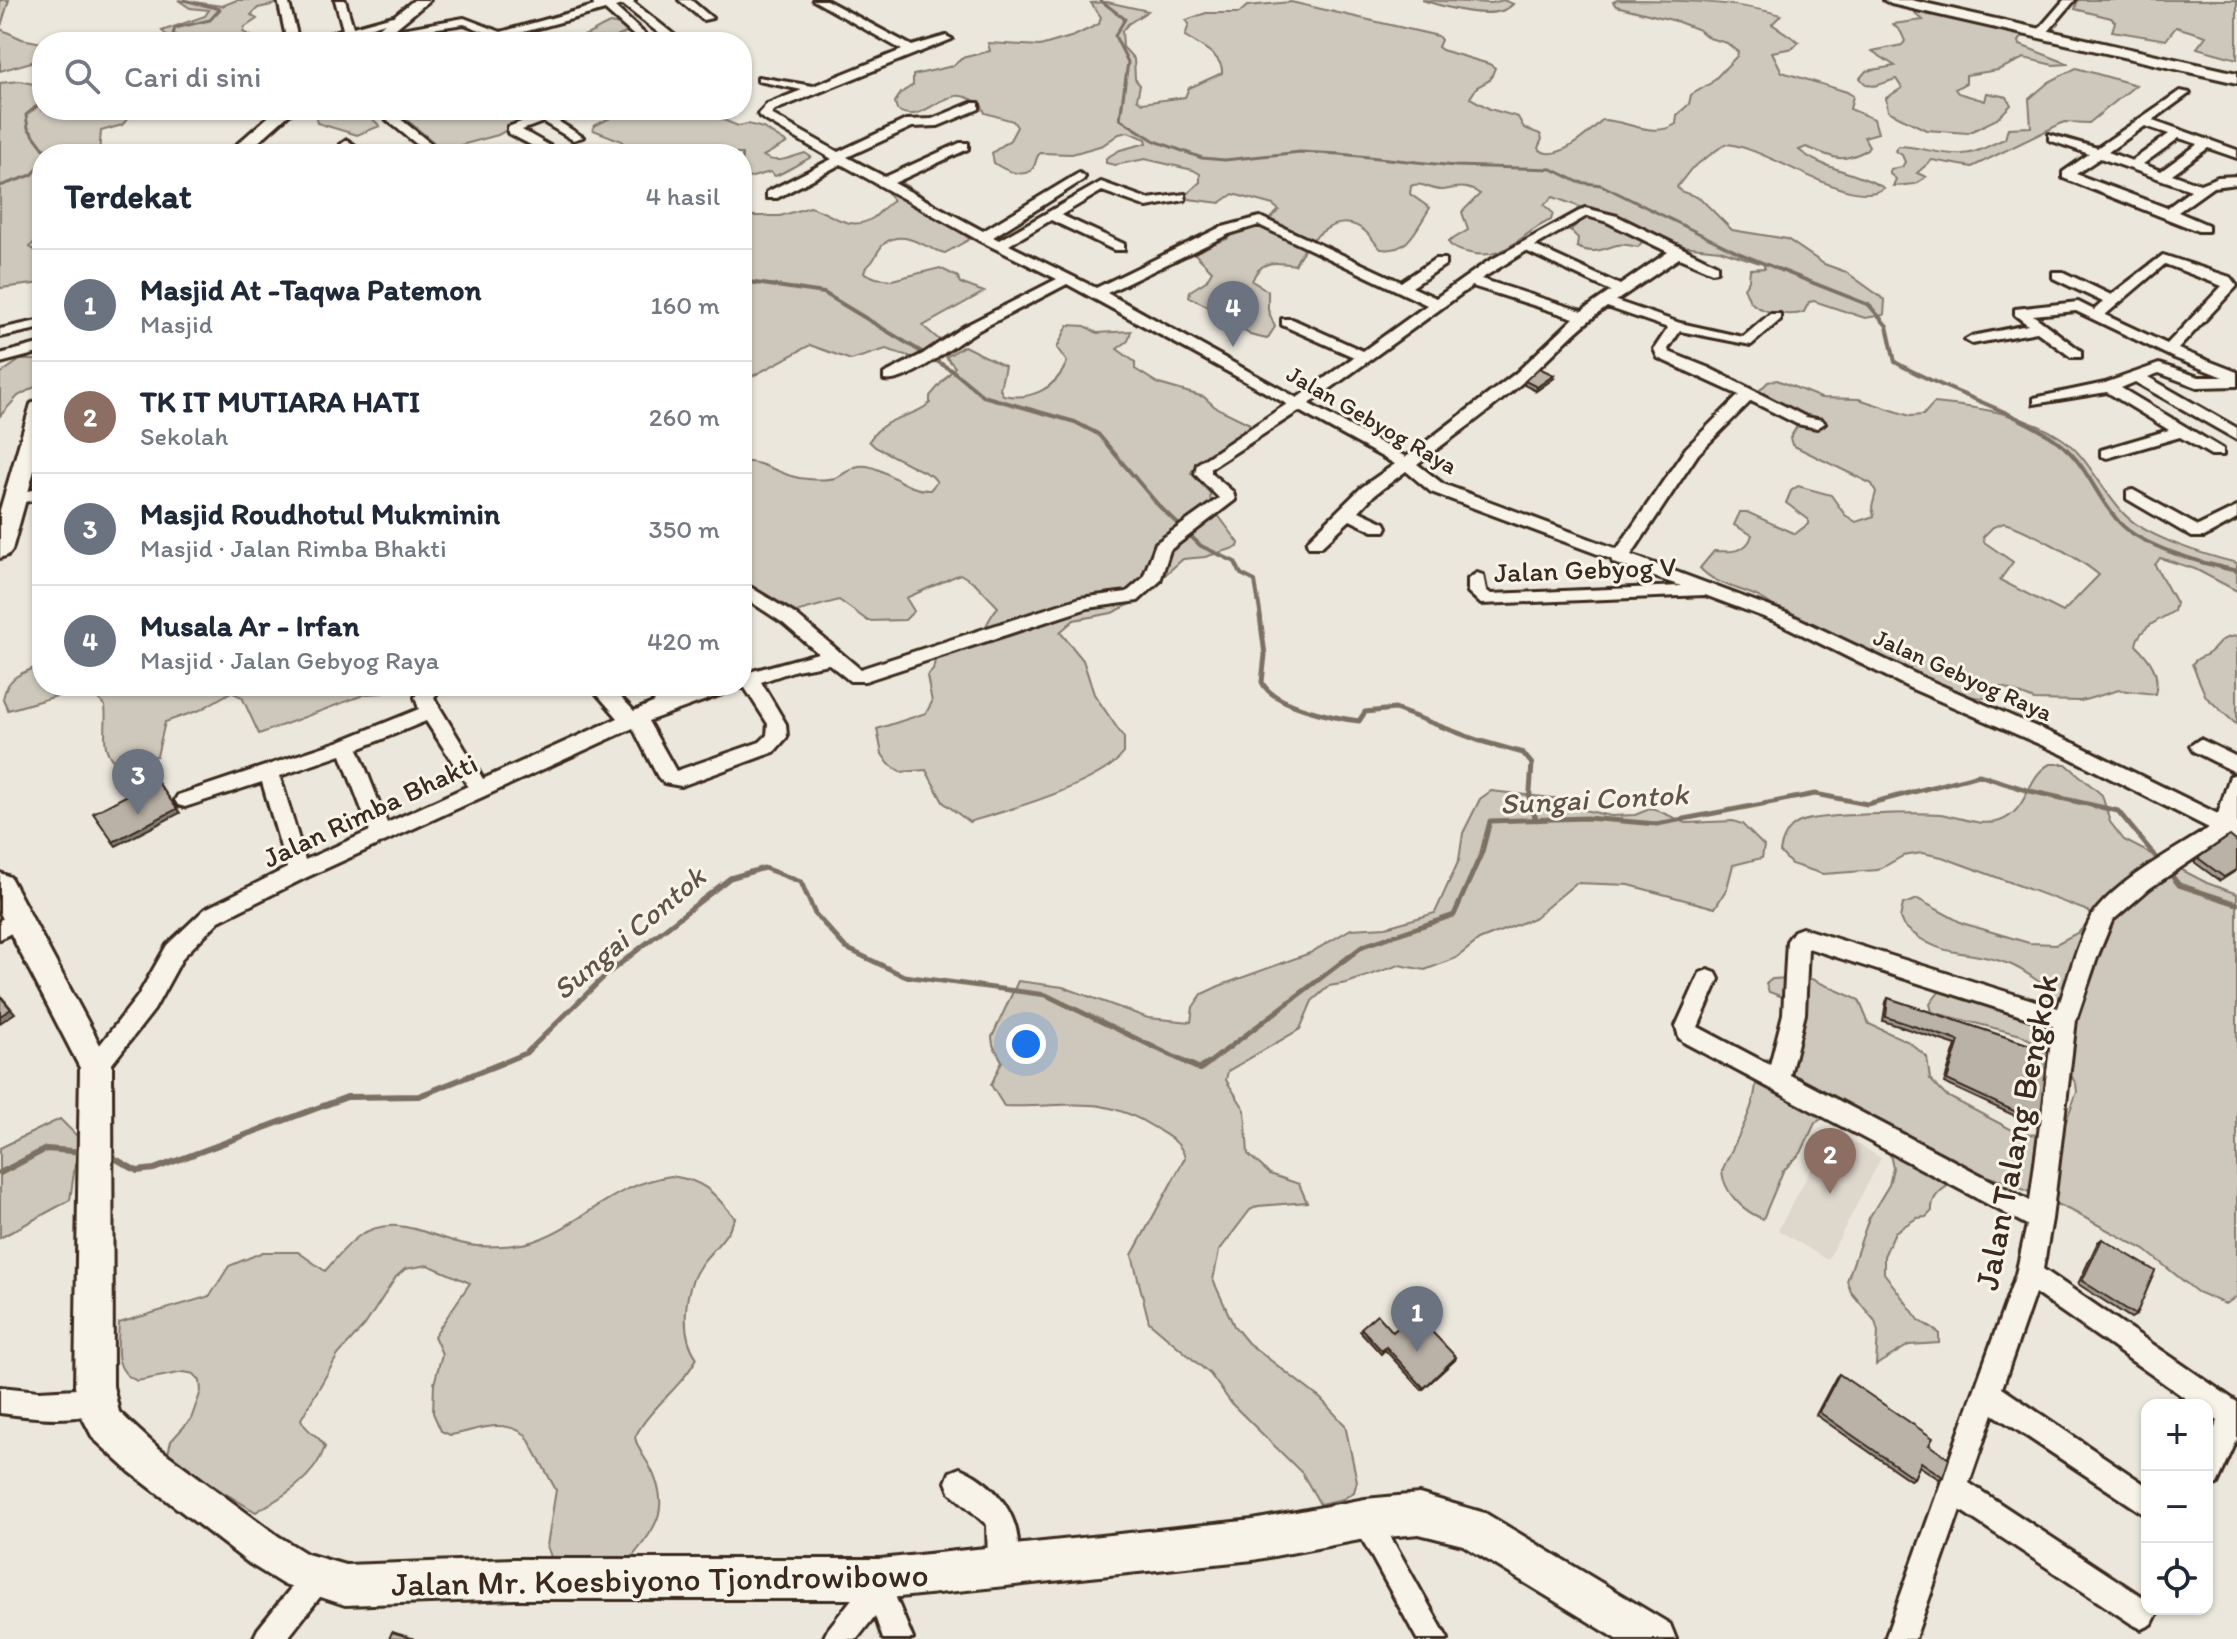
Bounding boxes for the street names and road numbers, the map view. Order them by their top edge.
street label: Jalan Gebyog Raya [1282,359,1463,481]
street label: Jalan Gebyog V [1493,549,1677,589]
street label: Jalan Gebyog Raya [1869,622,2057,727]
street label: Jalan Rimba Bhakti [257,745,483,875]
street label: Jalan Talang Bengkok [1966,970,2067,1294]
street label: Jalan Mr. Koesbiyono Tjondrowibowo [391,1554,929,1605]

